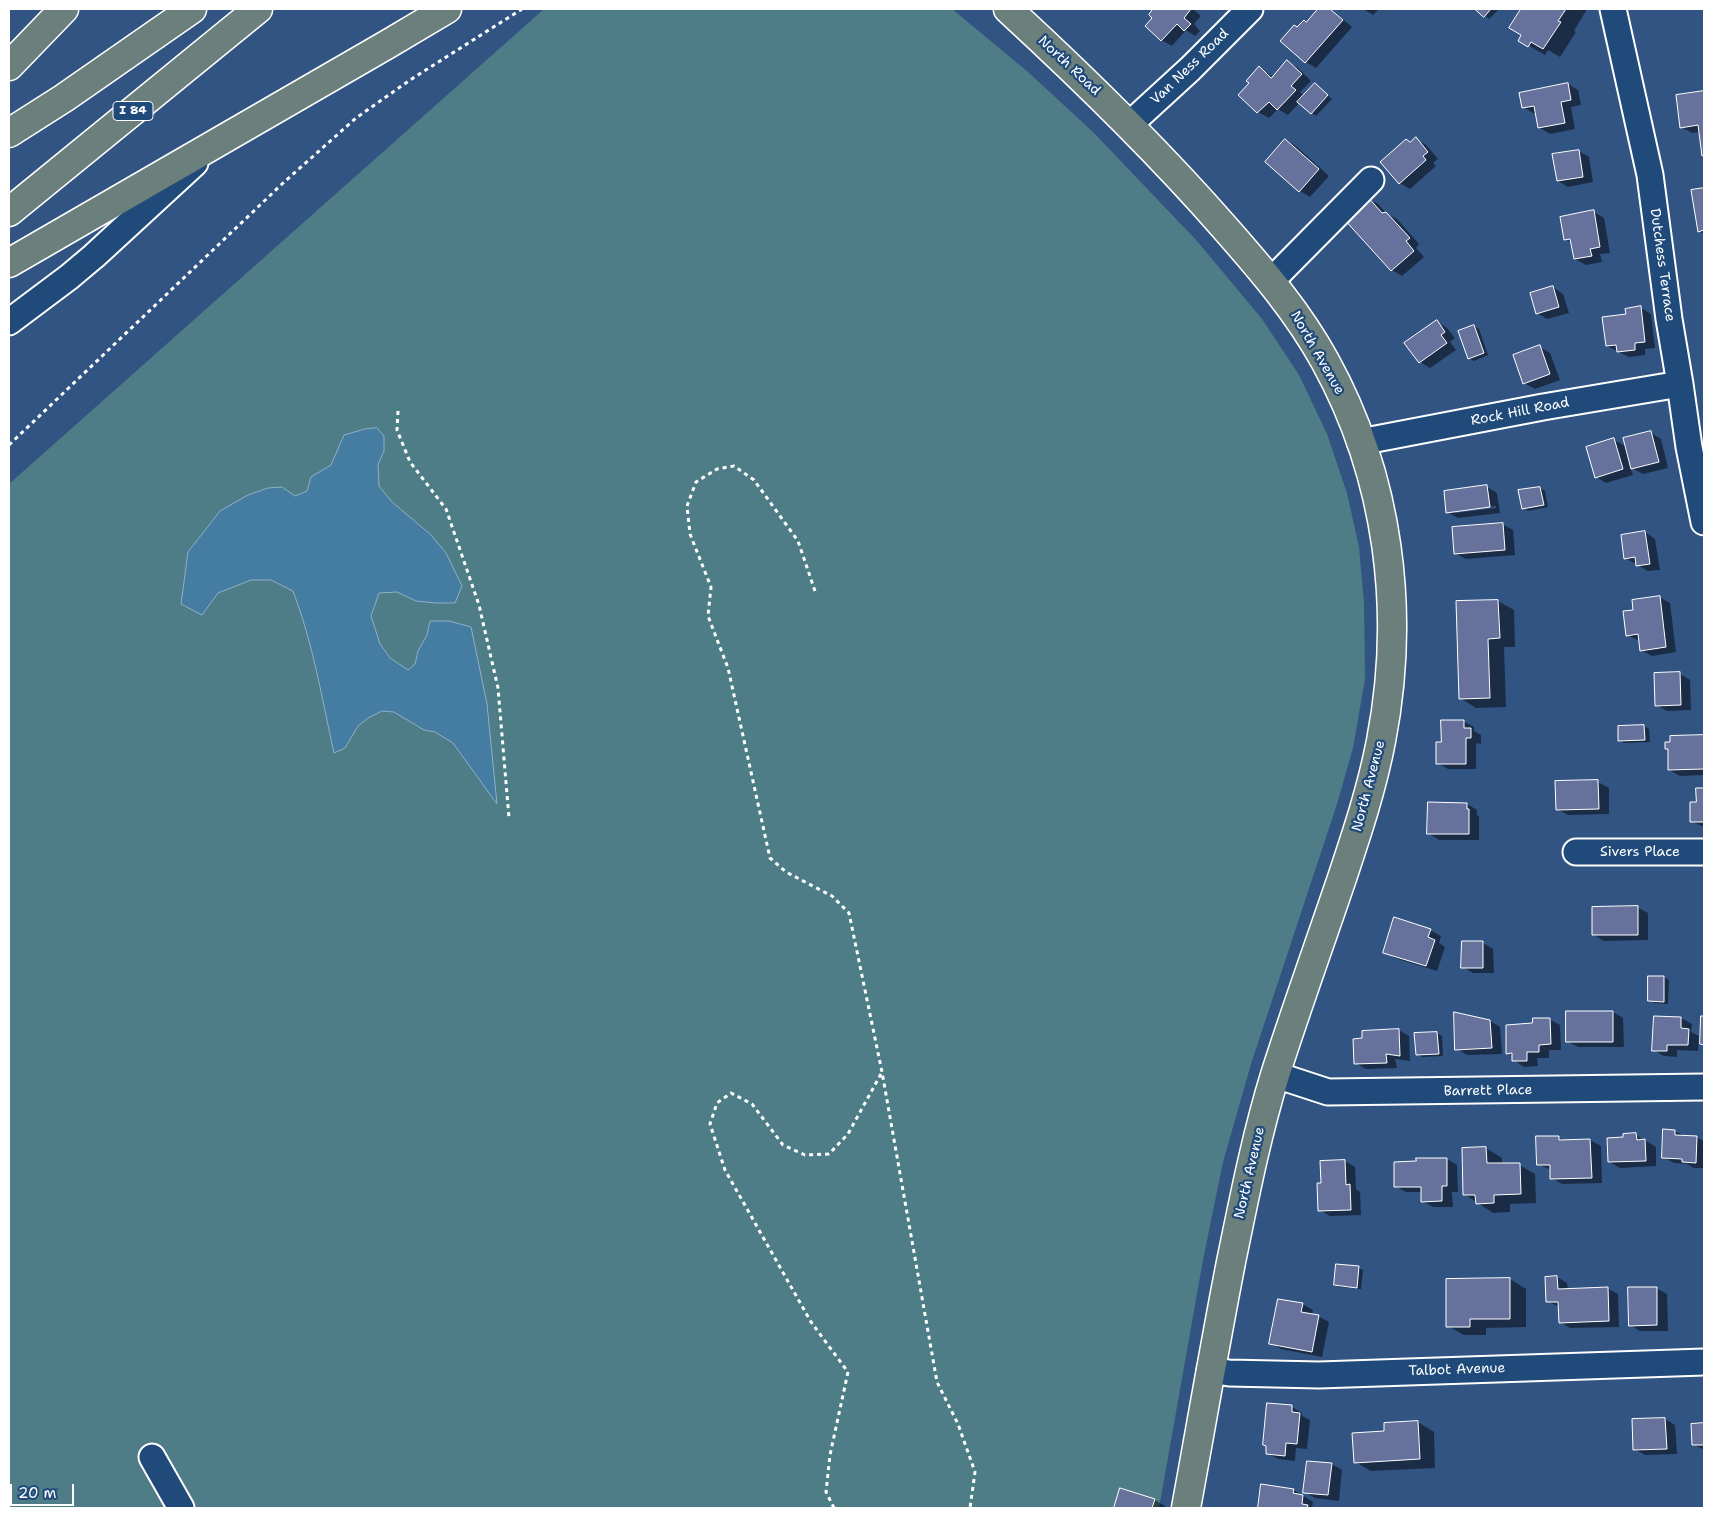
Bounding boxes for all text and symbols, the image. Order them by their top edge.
street label: Van Ness Road [1147,26,1233,108]
street label: North Road [1034,33,1104,99]
road number: I 84 [113,102,153,120]
street label: Dutchess Terrace [1646,207,1678,323]
street label: North Avenue [1286,308,1348,398]
street label: Rock Hill Road [1470,394,1570,430]
street label: North Avenue [1349,739,1389,833]
street label: Sivers Place [1600,844,1680,860]
street label: Barrett Place [1443,1082,1533,1100]
street label: North Avenue [1231,1125,1269,1221]
street label: Talbot Avenue [1408,1360,1506,1380]
scale bar [12,1474,76,1506]
text: 20 m [18,1483,57,1503]

